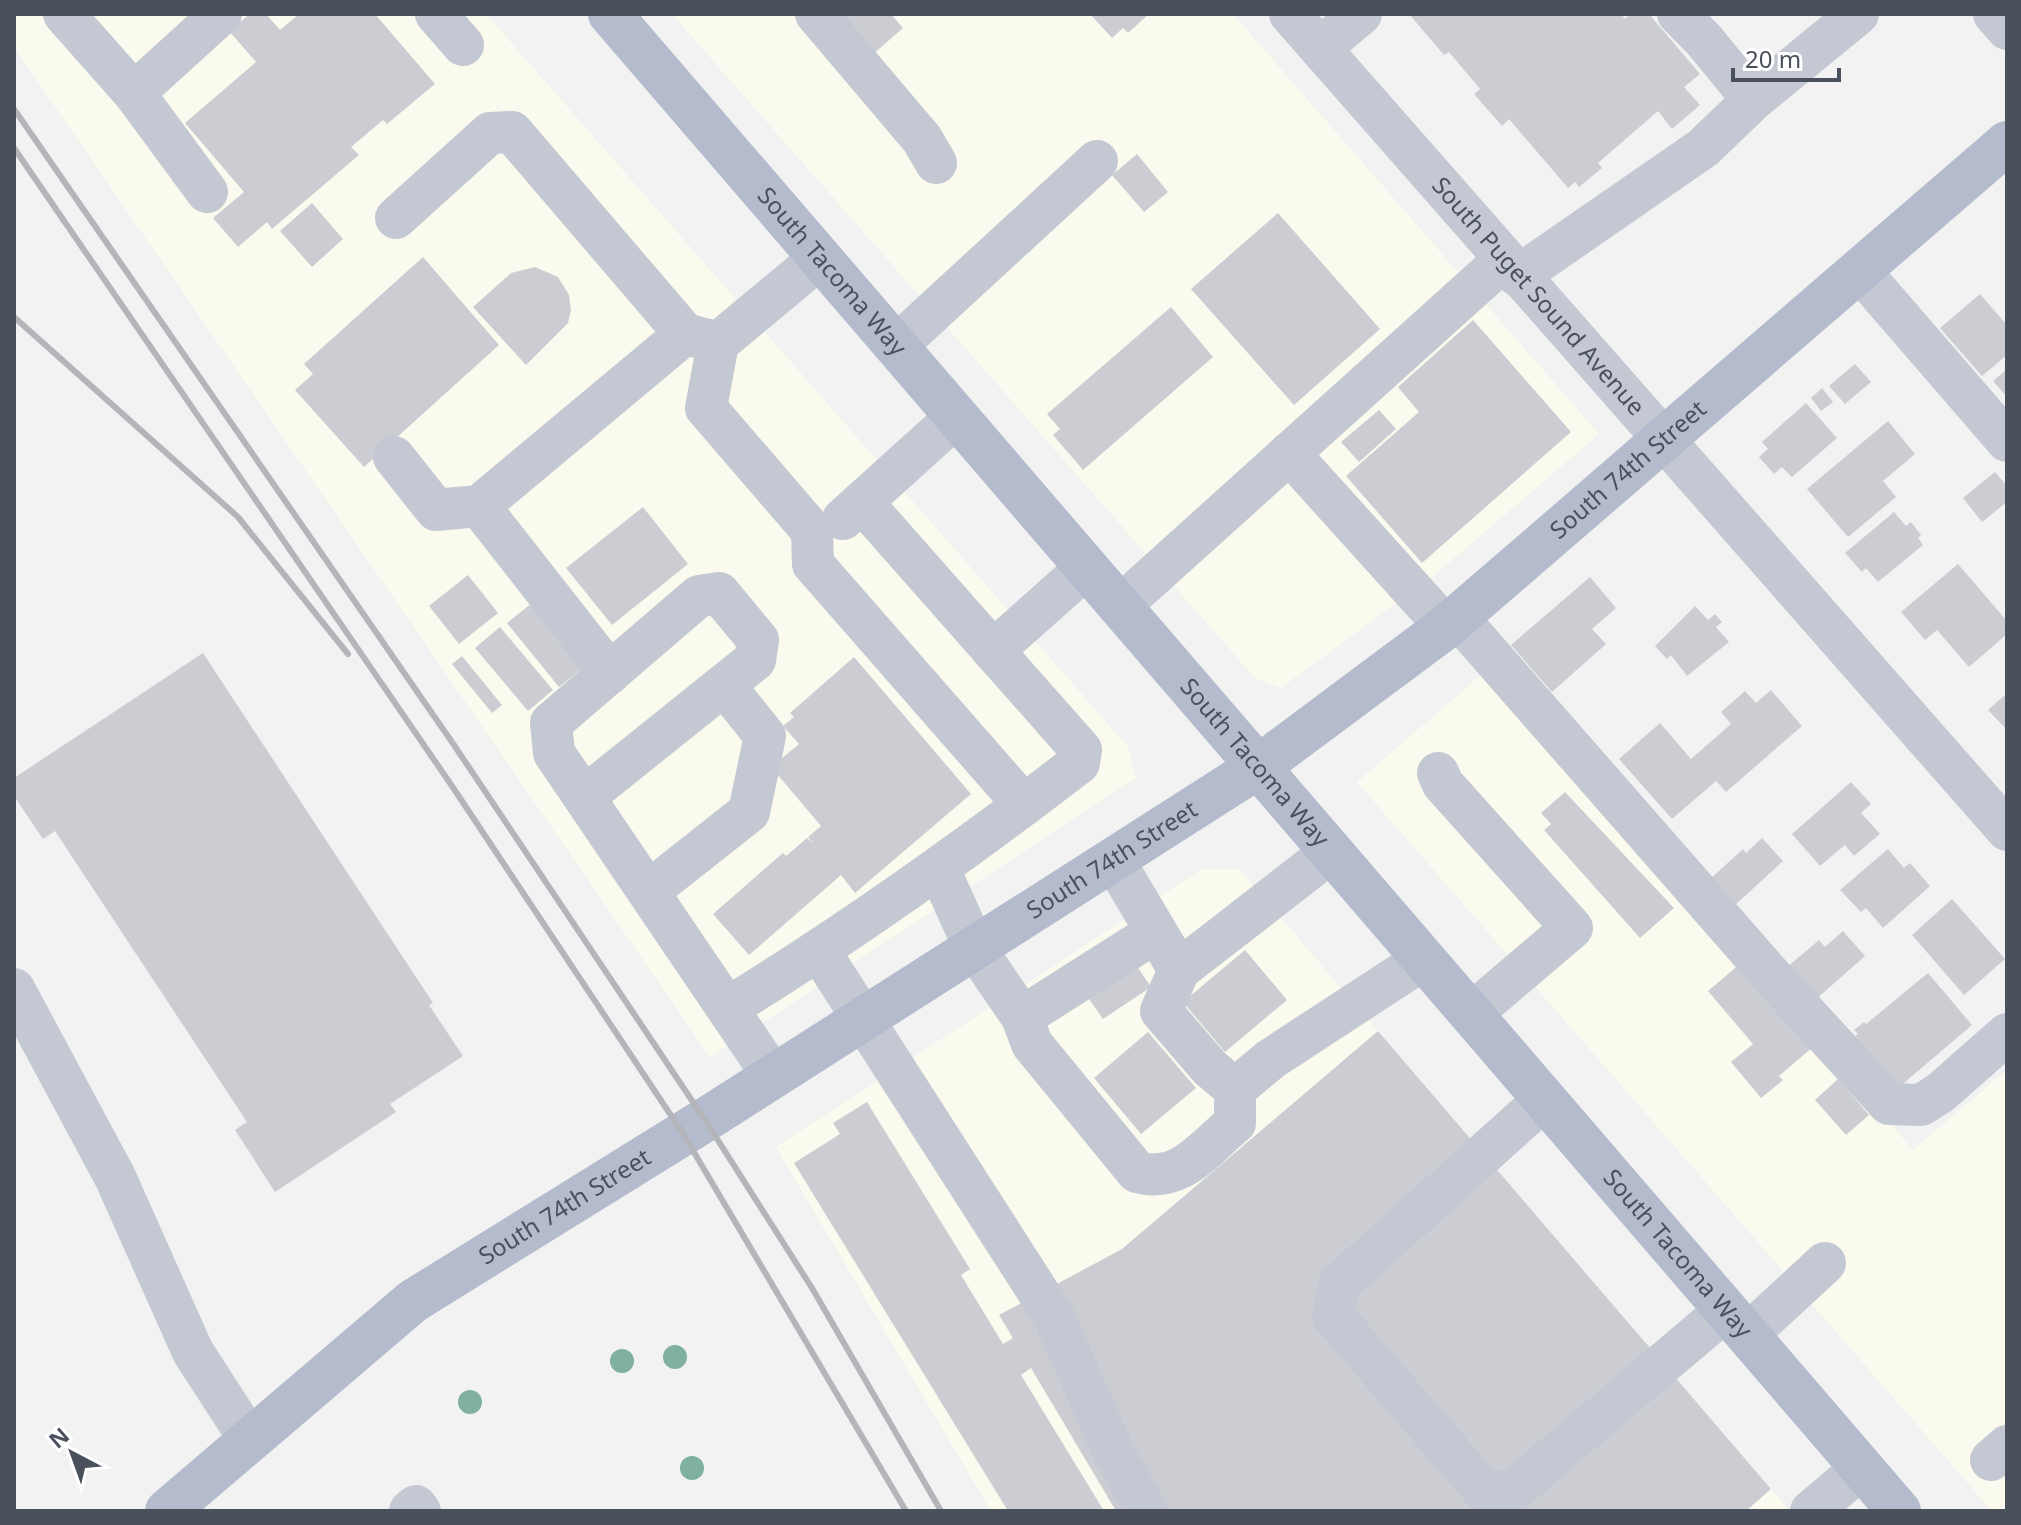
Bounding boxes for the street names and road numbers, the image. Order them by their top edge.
street label: South Puget Sound Avenue [1425,169,1653,422]
street label: South Tacoma Way [751,179,915,363]
street label: South 74th Street [1542,392,1713,545]
street label: South Tacoma Way [1174,670,1338,854]
street label: South 74th Street [1020,792,1203,926]
street label: South 74th Street [472,1140,657,1271]
street label: South Tacoma Way [1597,1161,1761,1345]

